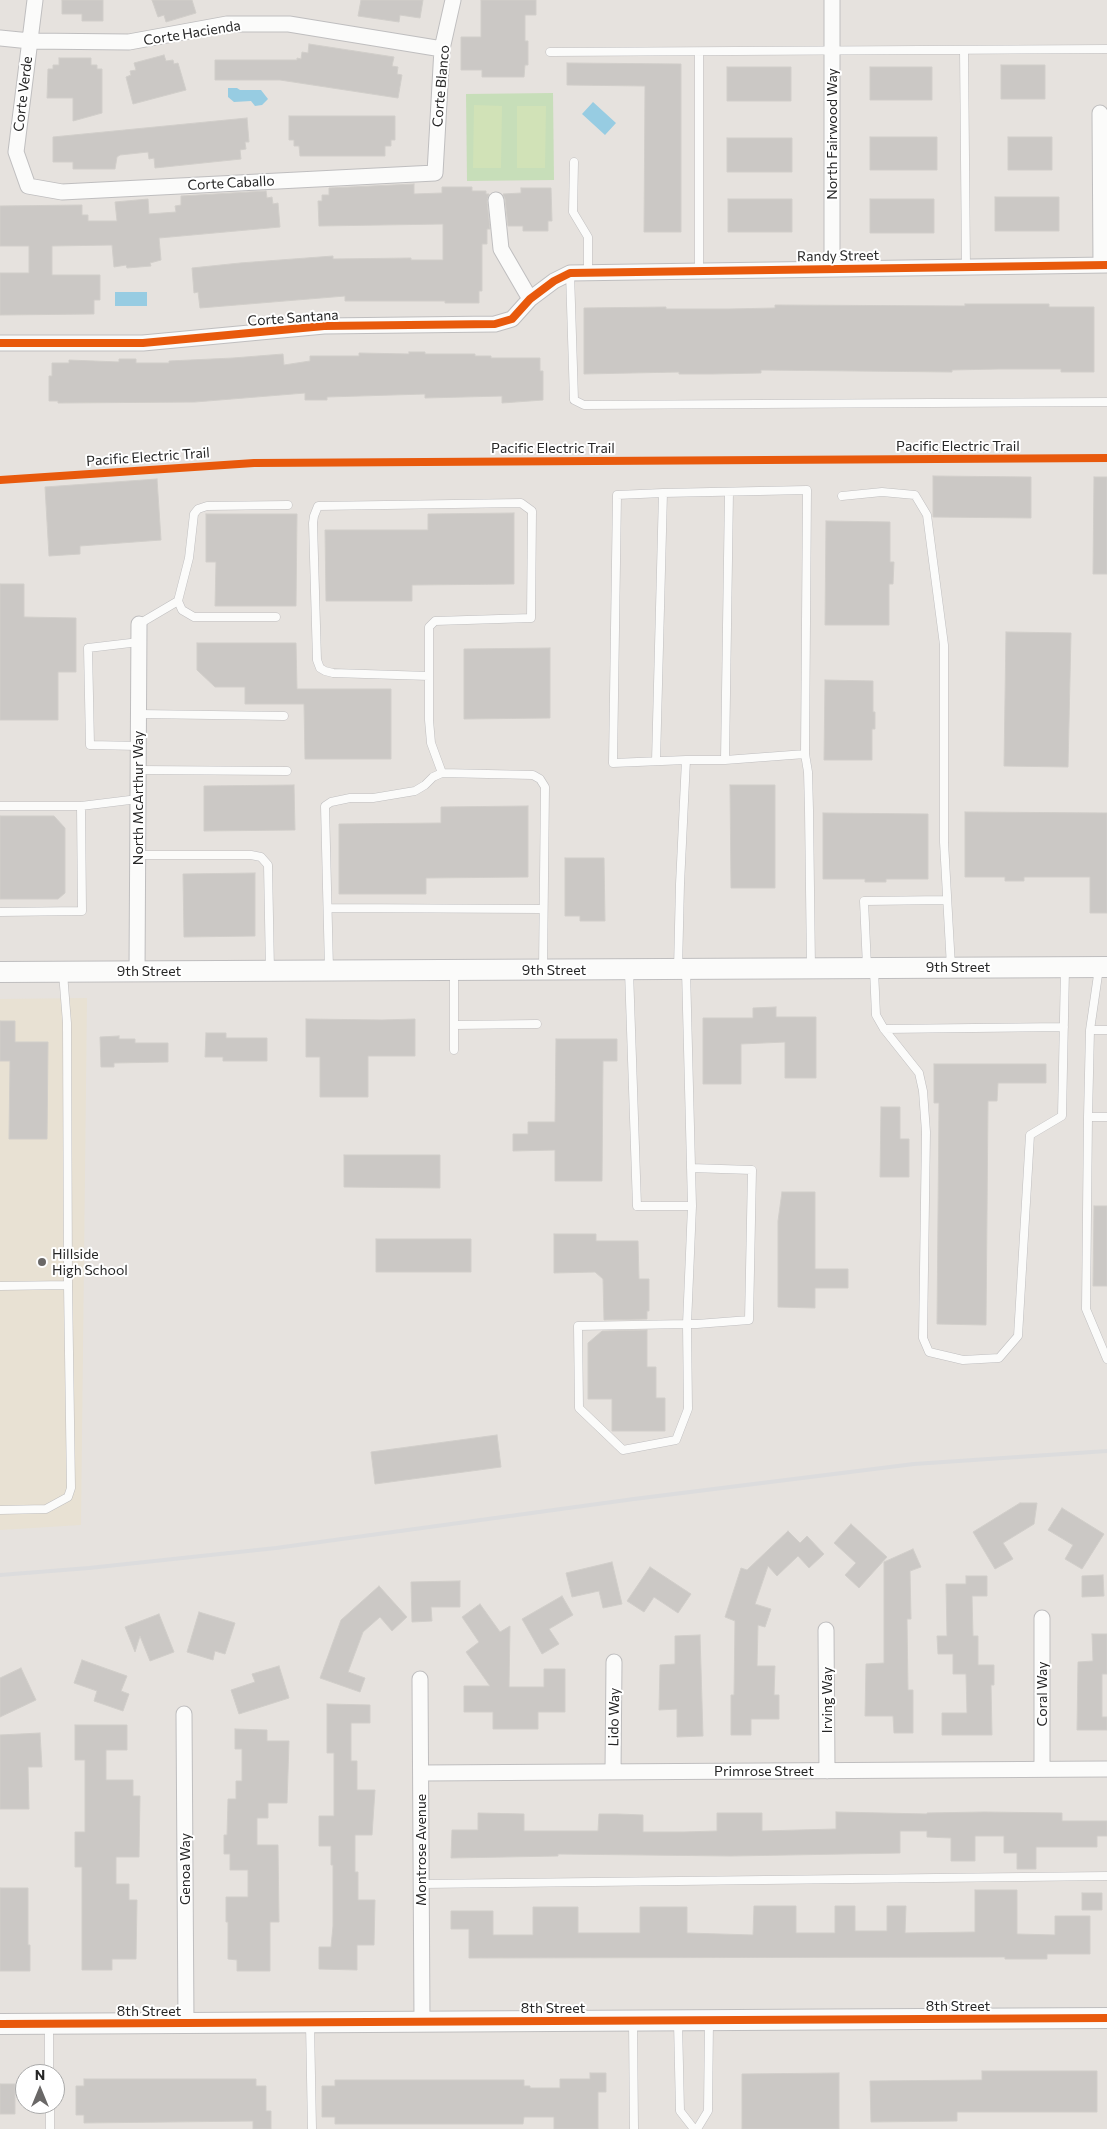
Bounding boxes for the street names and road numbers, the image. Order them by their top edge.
street label: Corte Hacienda [142,17,242,49]
street label: Corte Blanco [429,44,453,128]
street label: Corte Verde [10,55,36,133]
street label: North Fairwood Way [824,68,840,200]
street label: Corte Caballo [187,172,275,194]
street label: Randy Street [797,247,879,265]
street label: Corte Santana [247,306,339,330]
street label: Pacific Electric Trail [896,438,1020,454]
street label: Pacific Electric Trail [491,440,615,456]
street label: Pacific Electric Trail [86,444,210,470]
street label: North McArthur Way [130,731,146,865]
street label: 9th Street [926,959,990,975]
street label: 9th Street [522,962,586,978]
street label: 9th Street [117,963,181,979]
street label: Coral Way [1034,1662,1050,1726]
street label: Irving Way [819,1667,835,1733]
street label: Lido Way [605,1688,623,1746]
street label: Primrose Street [714,1763,814,1779]
street label: Montrose Avenue [413,1794,429,1906]
street label: Genoa Way [177,1833,193,1905]
street label: 8th Street [926,1998,990,2014]
street label: 8th Street [521,2000,585,2016]
street label: 8th Street [117,2003,181,2019]

